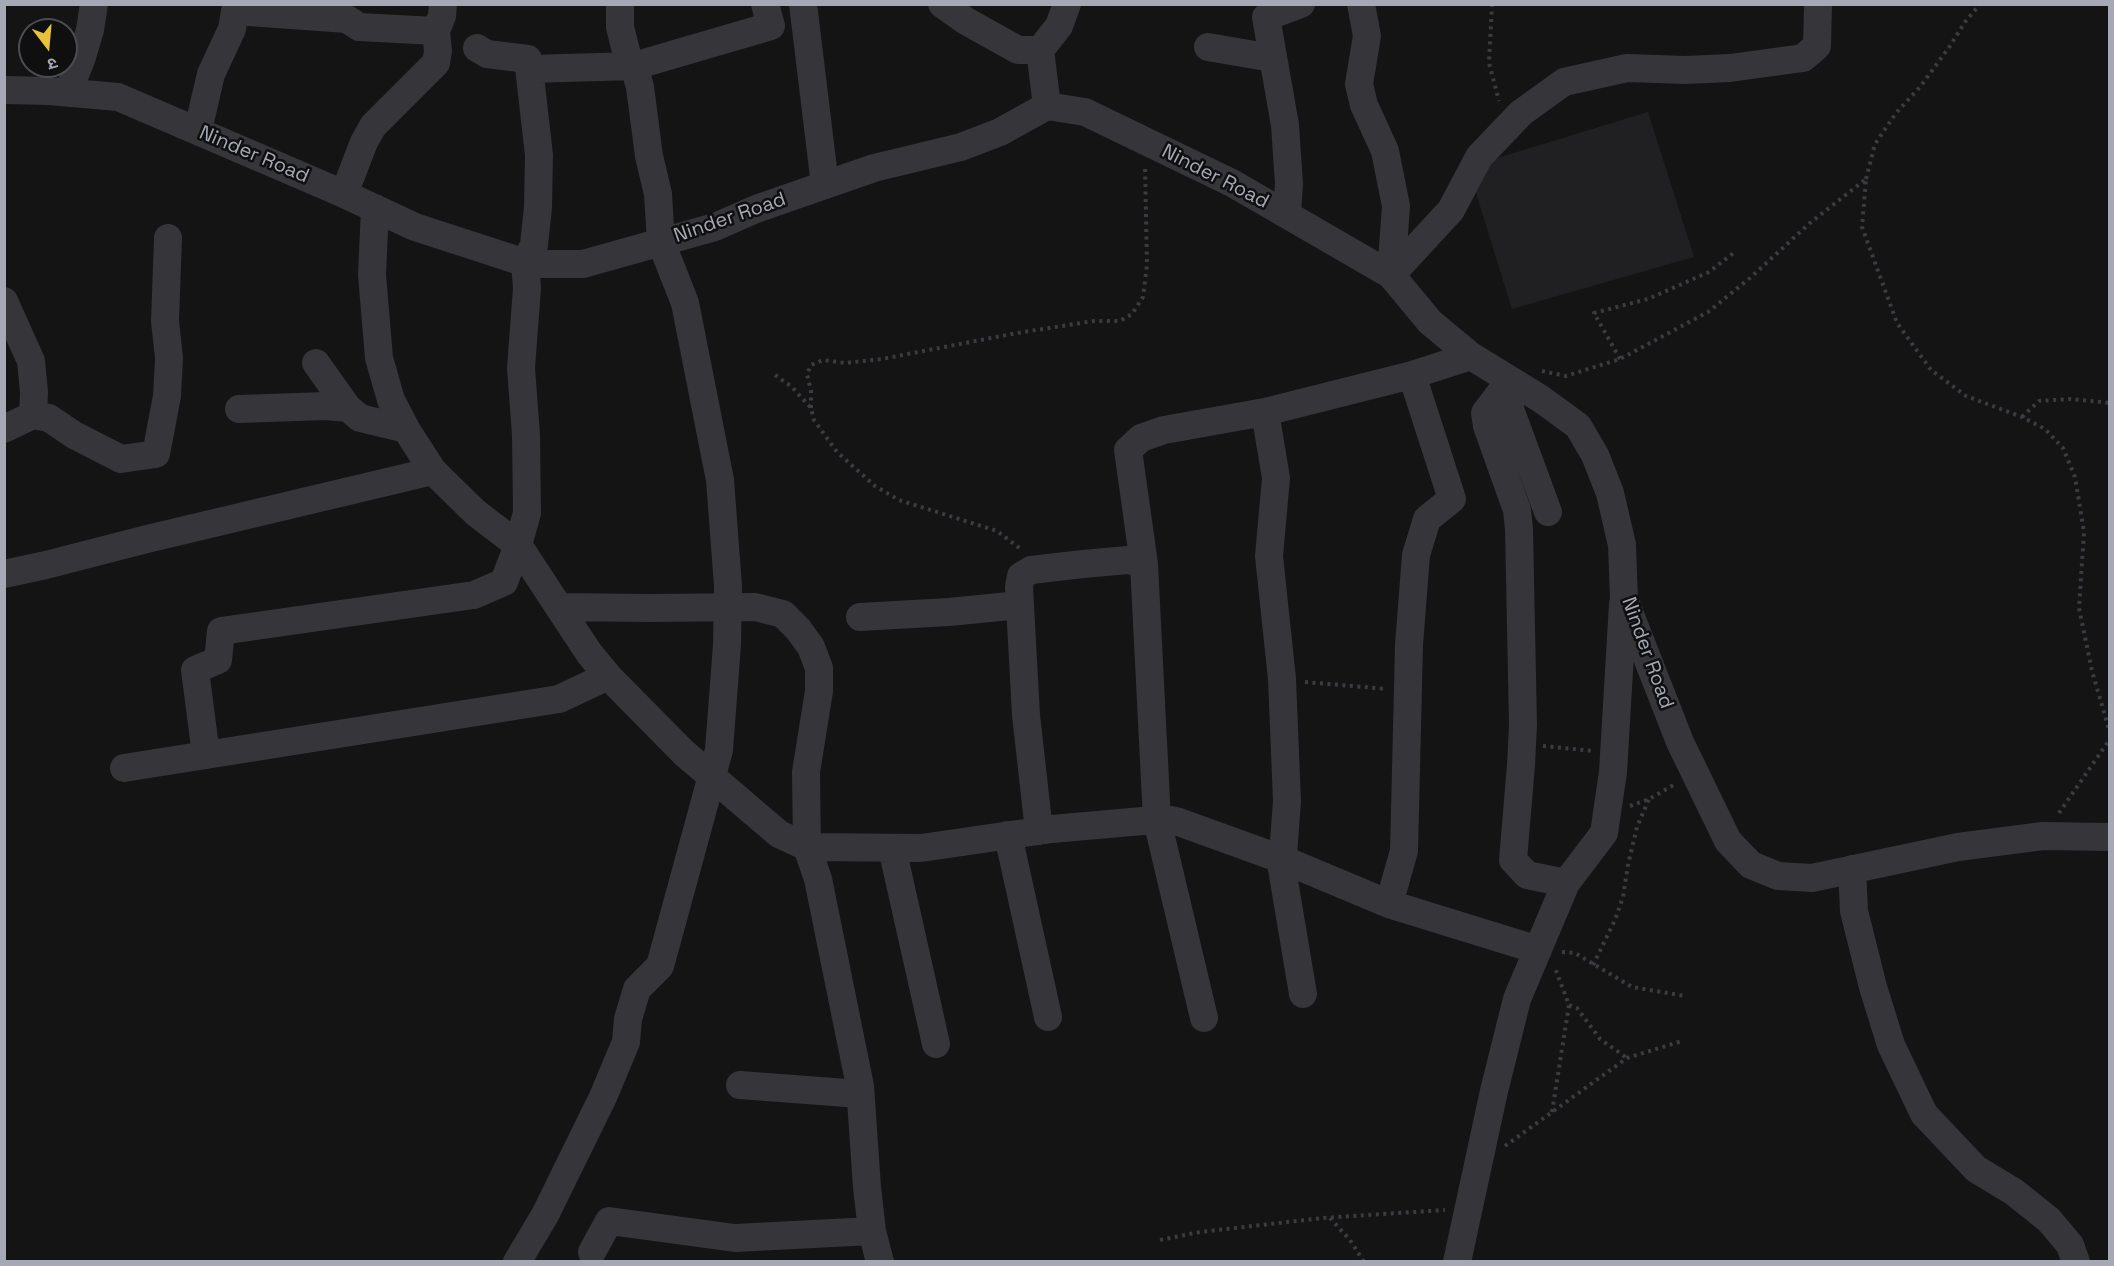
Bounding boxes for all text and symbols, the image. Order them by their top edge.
north arrow [18,18,78,78]
text: उ [45,52,60,75]
street label: Ninder Road [195,121,313,189]
street label: Ninder Road [1157,140,1273,214]
street label: Ninder Road [671,188,789,248]
street label: Ninder Road [1616,594,1678,712]

